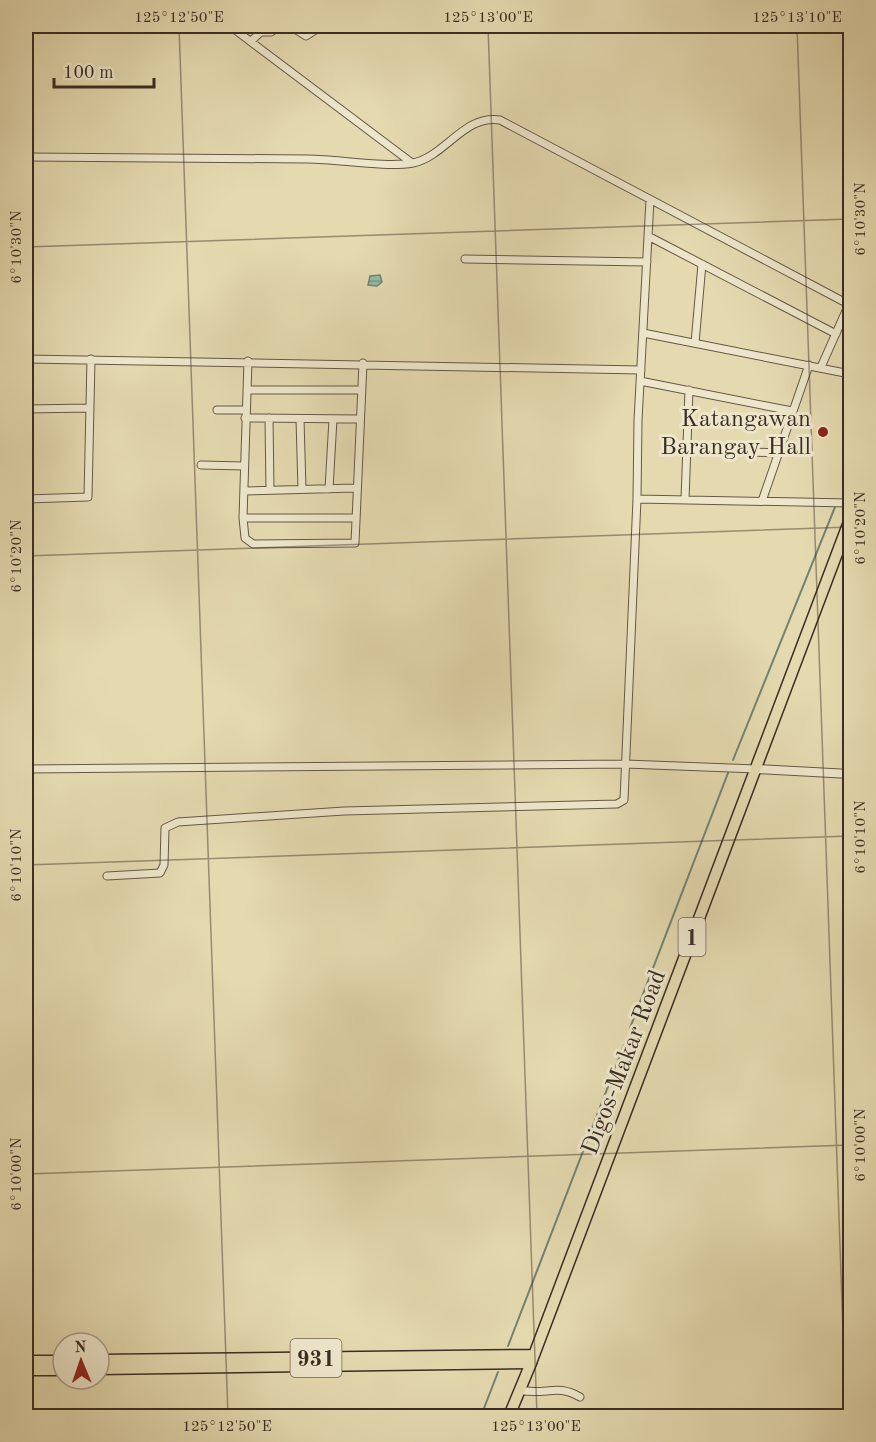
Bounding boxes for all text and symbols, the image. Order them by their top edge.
text: 125°12'50"E [134,11,224,26]
text: 125°13'00"E [443,11,533,26]
text: 125°13'10"E [752,11,842,26]
scale bar [54,51,154,89]
text: 100 m [63,64,114,82]
text: 6°10'30"N [854,182,869,256]
text: 6°10'30"N [10,210,25,284]
place label: Katangawan Barangay Hall [660,408,811,460]
marker: Katangawan Barangay Hall [816,425,830,439]
text: 6°10'20"N [854,491,869,565]
text: 6°10'20"N [10,519,25,593]
text: 6°10'10"N [854,800,869,874]
text: 6°10'10"N [10,828,25,902]
road number: 1 [678,918,706,956]
street label: Digos-Makar Road [579,967,671,1158]
text: 6°10'00"N [854,1108,869,1182]
text: 6°10'00"N [10,1137,25,1211]
north arrow [51,1331,111,1391]
road number: 931 [290,1339,342,1377]
text: N [74,1340,88,1356]
text: 125°12'50"E [182,1420,272,1435]
text: 125°13'00"E [491,1420,581,1435]

